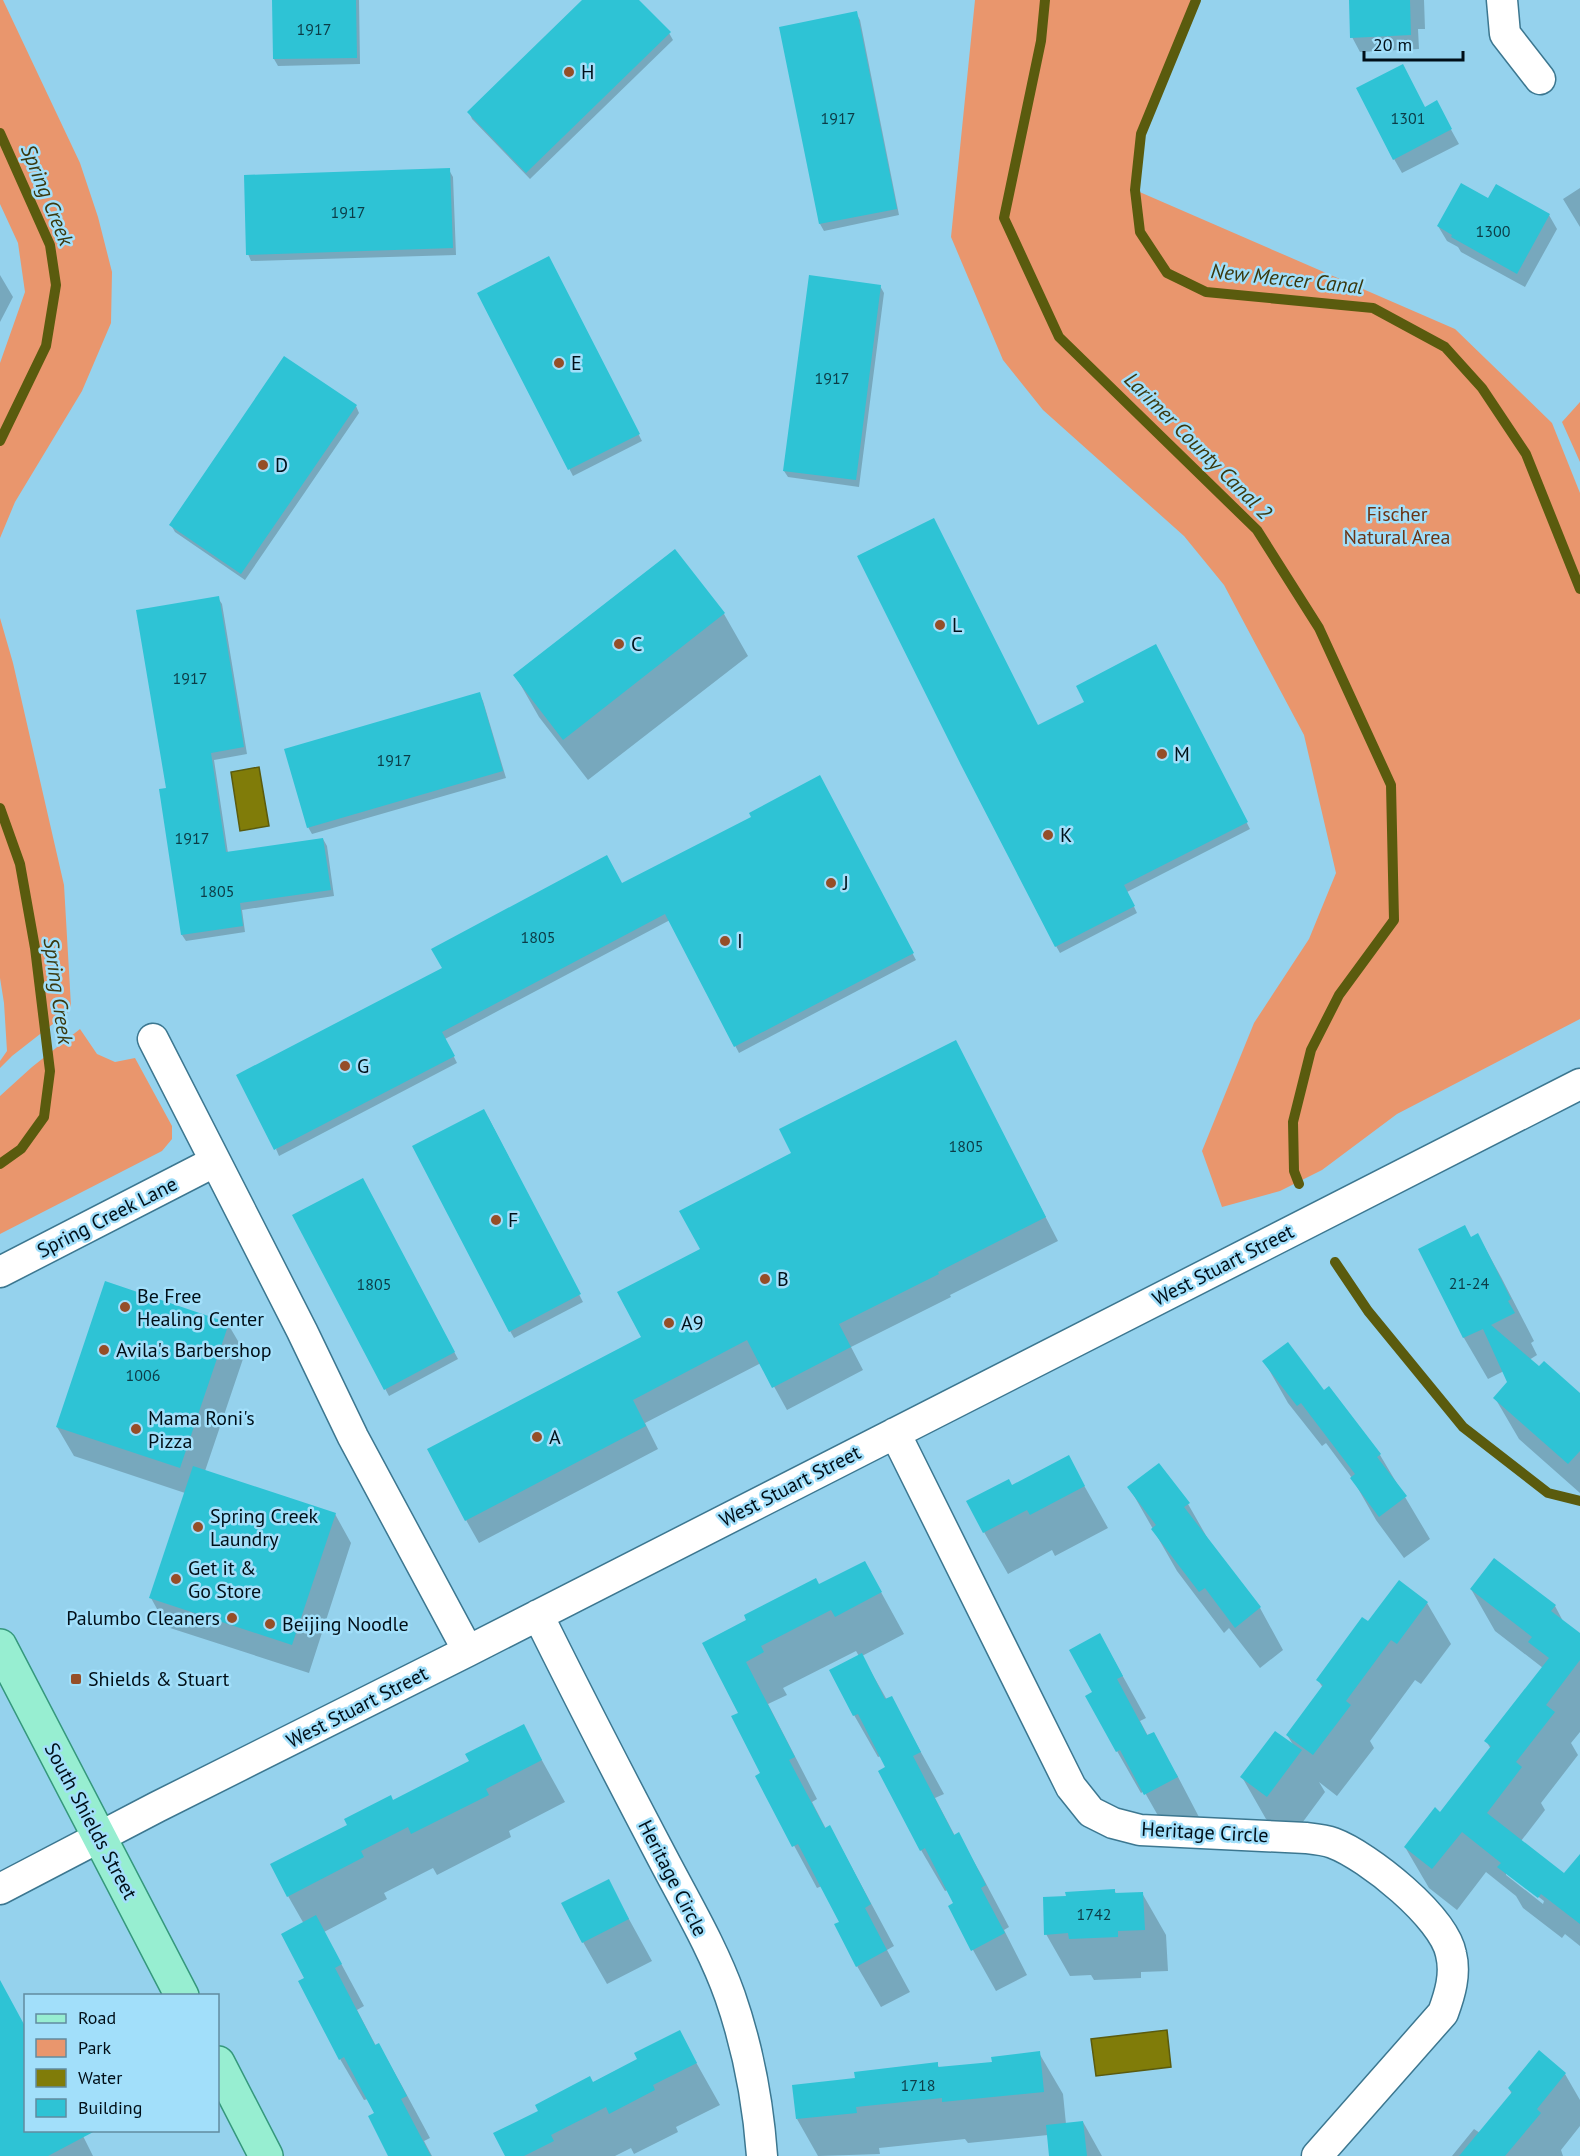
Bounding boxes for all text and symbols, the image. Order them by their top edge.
house number: 1917 [297,19,331,39]
scale bar [1364,24,1463,62]
text: 20 m [1373,33,1412,56]
place label: H [581,59,594,85]
marker: H [562,65,576,79]
house number: 1917 [821,108,855,128]
house number: 1301 [1391,108,1425,128]
water label: Spring Creek [15,140,81,251]
house number: 1917 [331,202,365,222]
house number: 1300 [1476,221,1511,241]
water label: New Mercer Canal [1209,257,1365,300]
place label: E [571,350,582,376]
marker: E [552,356,566,370]
water label: Larimer County Canal 2 [1119,366,1278,525]
house number: 1917 [815,368,849,388]
place label: D [275,452,288,478]
marker: D [256,458,270,472]
park label: Fischer Natural Area [1344,501,1450,550]
place label: L [952,612,962,638]
marker: L [933,618,947,632]
place label: C [631,631,642,657]
marker: C [612,637,626,651]
house number: 1917 [173,668,207,688]
place label: M [1174,741,1190,767]
marker: M [1155,747,1169,761]
house number: 1917 [377,750,411,770]
place label: K [1060,822,1072,848]
house number: 1917 [175,828,209,848]
marker: K [1041,828,1055,842]
place label: J [842,870,849,896]
marker: J [824,876,838,890]
house number: 1805 [200,881,234,901]
house number: 1805 [521,927,555,947]
place label: I [737,928,743,954]
marker: I [718,934,732,948]
water label: Spring Creek [38,936,80,1047]
place label: G [357,1053,369,1079]
marker: G [338,1059,352,1073]
house number: 1805 [949,1136,983,1156]
street label: Spring Creek Lane [33,1170,181,1264]
place label: F [508,1207,518,1233]
marker: F [489,1213,503,1227]
street label: West Stuart Street [1148,1218,1298,1312]
place label: B [777,1266,789,1292]
marker: B [758,1272,772,1286]
house number: 21-24 [1449,1273,1490,1293]
house number: 1805 [357,1274,391,1294]
place label: Be Free Healing Center [137,1283,264,1332]
marker: Be Free Healing Center [118,1300,132,1314]
place label: A9 [681,1310,704,1336]
marker: A9 [662,1316,676,1330]
place label: Avila's Barbershop [116,1337,272,1363]
marker: Avila's Barbershop [97,1343,111,1357]
house number: 1006 [126,1365,160,1385]
place label: Mama Roni's Pizza [148,1405,255,1454]
marker: Mama Roni's Pizza [129,1422,143,1436]
place label: A [549,1424,561,1450]
marker: A [530,1430,544,1444]
street label: West Stuart Street [715,1439,865,1533]
place label: Spring Creek Laundry [210,1503,319,1552]
marker: Spring Creek Laundry [191,1520,205,1534]
place label: Get it & Go Store [188,1555,261,1604]
marker: Get it & Go Store [169,1572,183,1586]
place label: Palumbo Cleaners [66,1605,220,1631]
marker: Palumbo Cleaners [225,1611,239,1625]
place label: Beijing Noodle [282,1611,409,1637]
marker: Beijing Noodle [263,1617,277,1631]
street label: West Stuart Street [282,1660,432,1754]
place label: Shields & Stuart [88,1666,230,1692]
marker: Shields & Stuart [69,1672,83,1686]
street label: South Shields Street [39,1738,143,1904]
street label: Heritage Circle [633,1815,713,1941]
street label: Heritage Circle [1141,1816,1269,1848]
house number: 1742 [1077,1904,1111,1924]
legend [24,1994,219,2132]
text: Road [78,2006,116,2029]
text: Park [78,2036,111,2059]
text: Water [78,2066,122,2089]
house number: 1718 [901,2075,935,2095]
text: Building [78,2096,142,2119]

